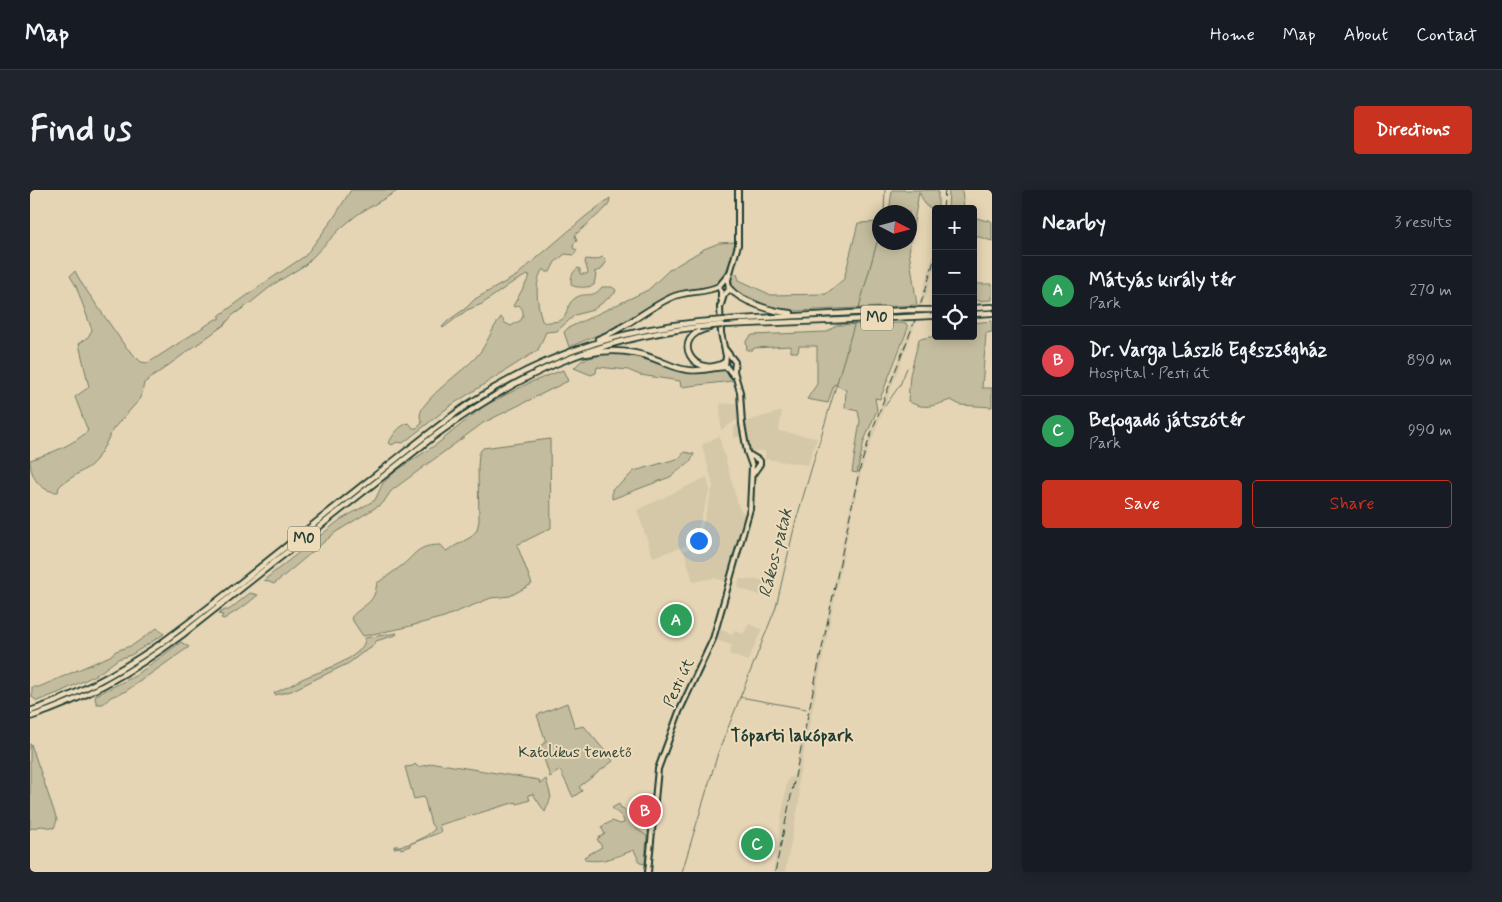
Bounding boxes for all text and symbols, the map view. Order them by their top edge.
text: Map [25,19,69,50]
text: Home [1210,23,1255,47]
text: Map [1283,23,1316,47]
text: About [1344,23,1388,47]
text: Contact [1416,23,1477,47]
button: Directions [1354,106,1472,154]
text: Find us [30,107,132,153]
north arrow [872,205,917,250]
map controls [932,205,977,340]
button: + [932,205,977,250]
text: Nearby [1042,209,1106,237]
text: 3 results [1394,212,1452,233]
button: − [932,250,977,295]
text: Mátyás király tér [1089,268,1236,293]
text: A [1053,280,1063,301]
text: 270 m [1409,280,1452,301]
text: Park [1089,293,1121,314]
button: locate [932,295,977,340]
road number: M0 [861,306,893,330]
text: Dr. Varga László Egészségház [1089,338,1327,363]
text: B [1053,350,1063,371]
text: 890 m [1407,350,1452,371]
text: Hospital · Pesti út [1089,363,1210,384]
text: Befogadó játszótér [1089,408,1245,433]
text: C [1052,420,1064,441]
text: 990 m [1408,420,1452,441]
text: Park [1089,433,1121,454]
button: Save [1042,480,1242,528]
button: Share [1252,480,1452,528]
water label: Rákos-patak [753,506,799,600]
road number: M0 [288,526,320,552]
your location [686,528,712,554]
pin: A [660,601,692,639]
street label: Pesti út [659,655,700,711]
district label: Tóparti lakópark [730,724,854,748]
park label: Katolikus temető [518,742,632,763]
pin: B [629,792,661,830]
pin: C [741,825,773,863]

